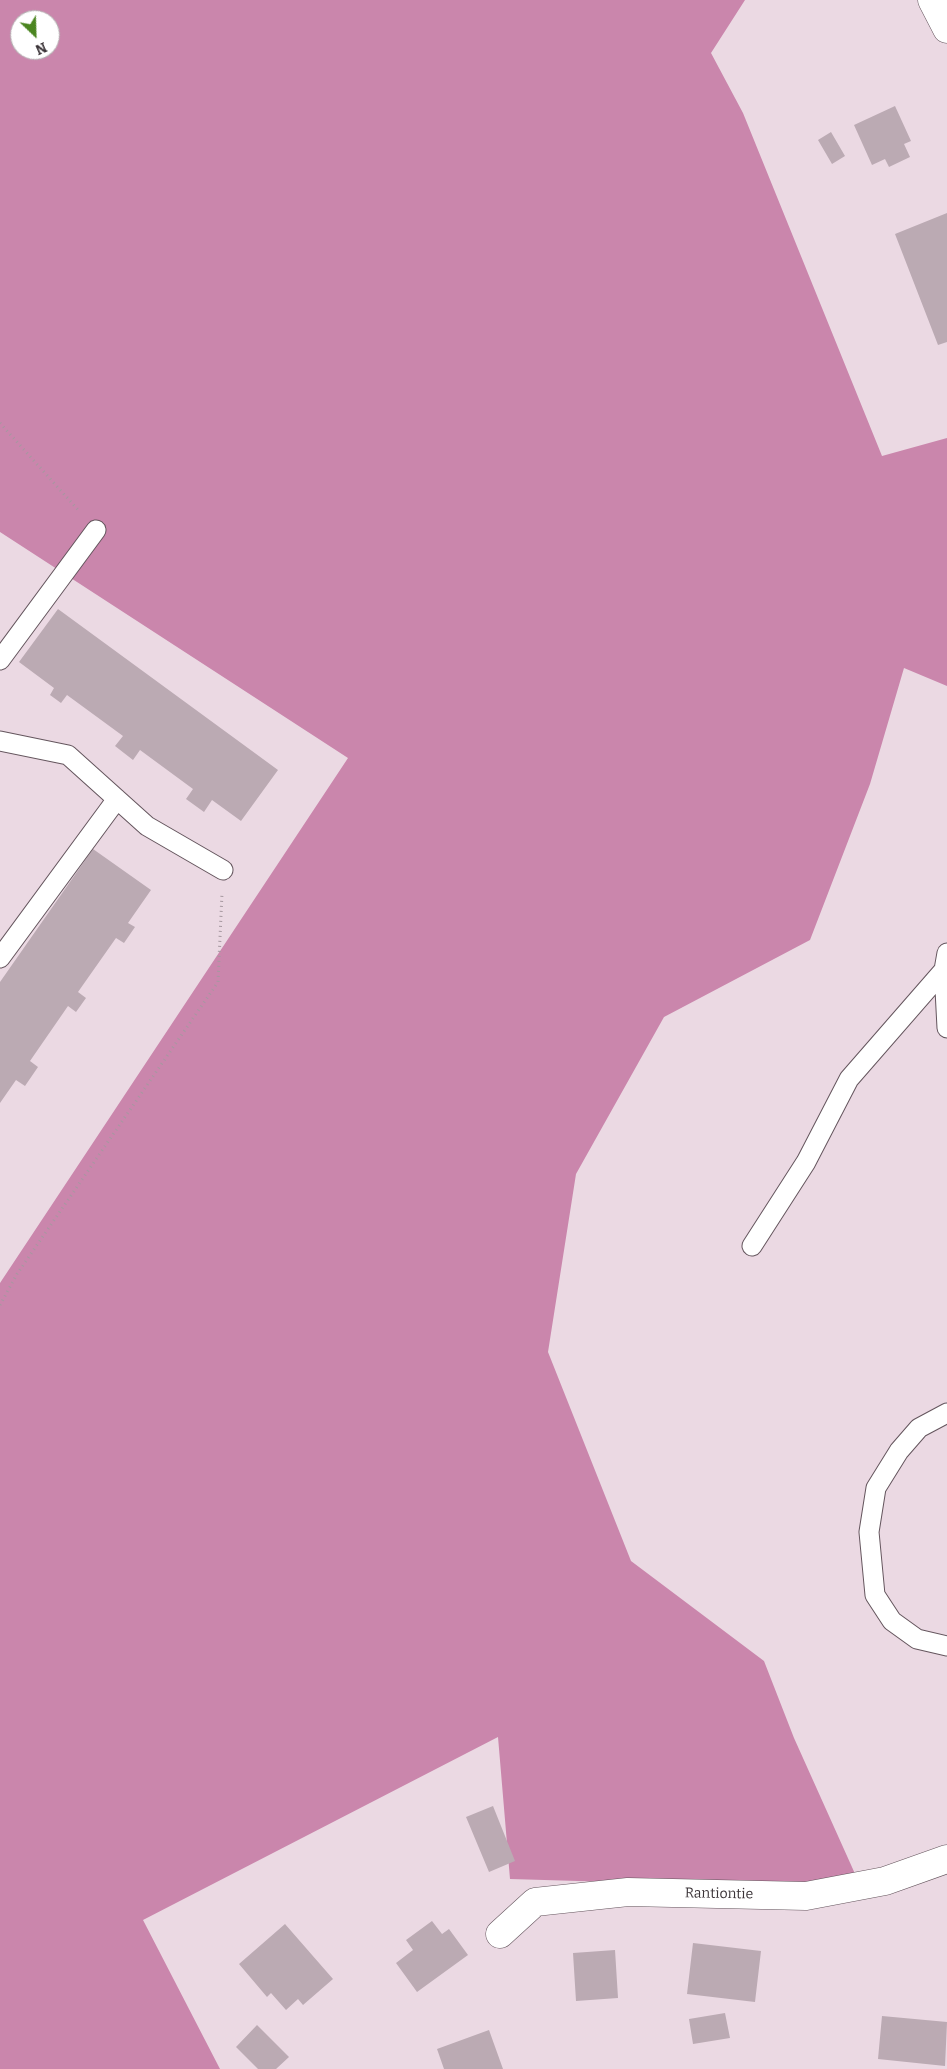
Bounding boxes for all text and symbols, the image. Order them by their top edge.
north arrow [10,10,60,60]
text: N [33,38,49,58]
street label: Rantiontie [685,1885,753,1903]

